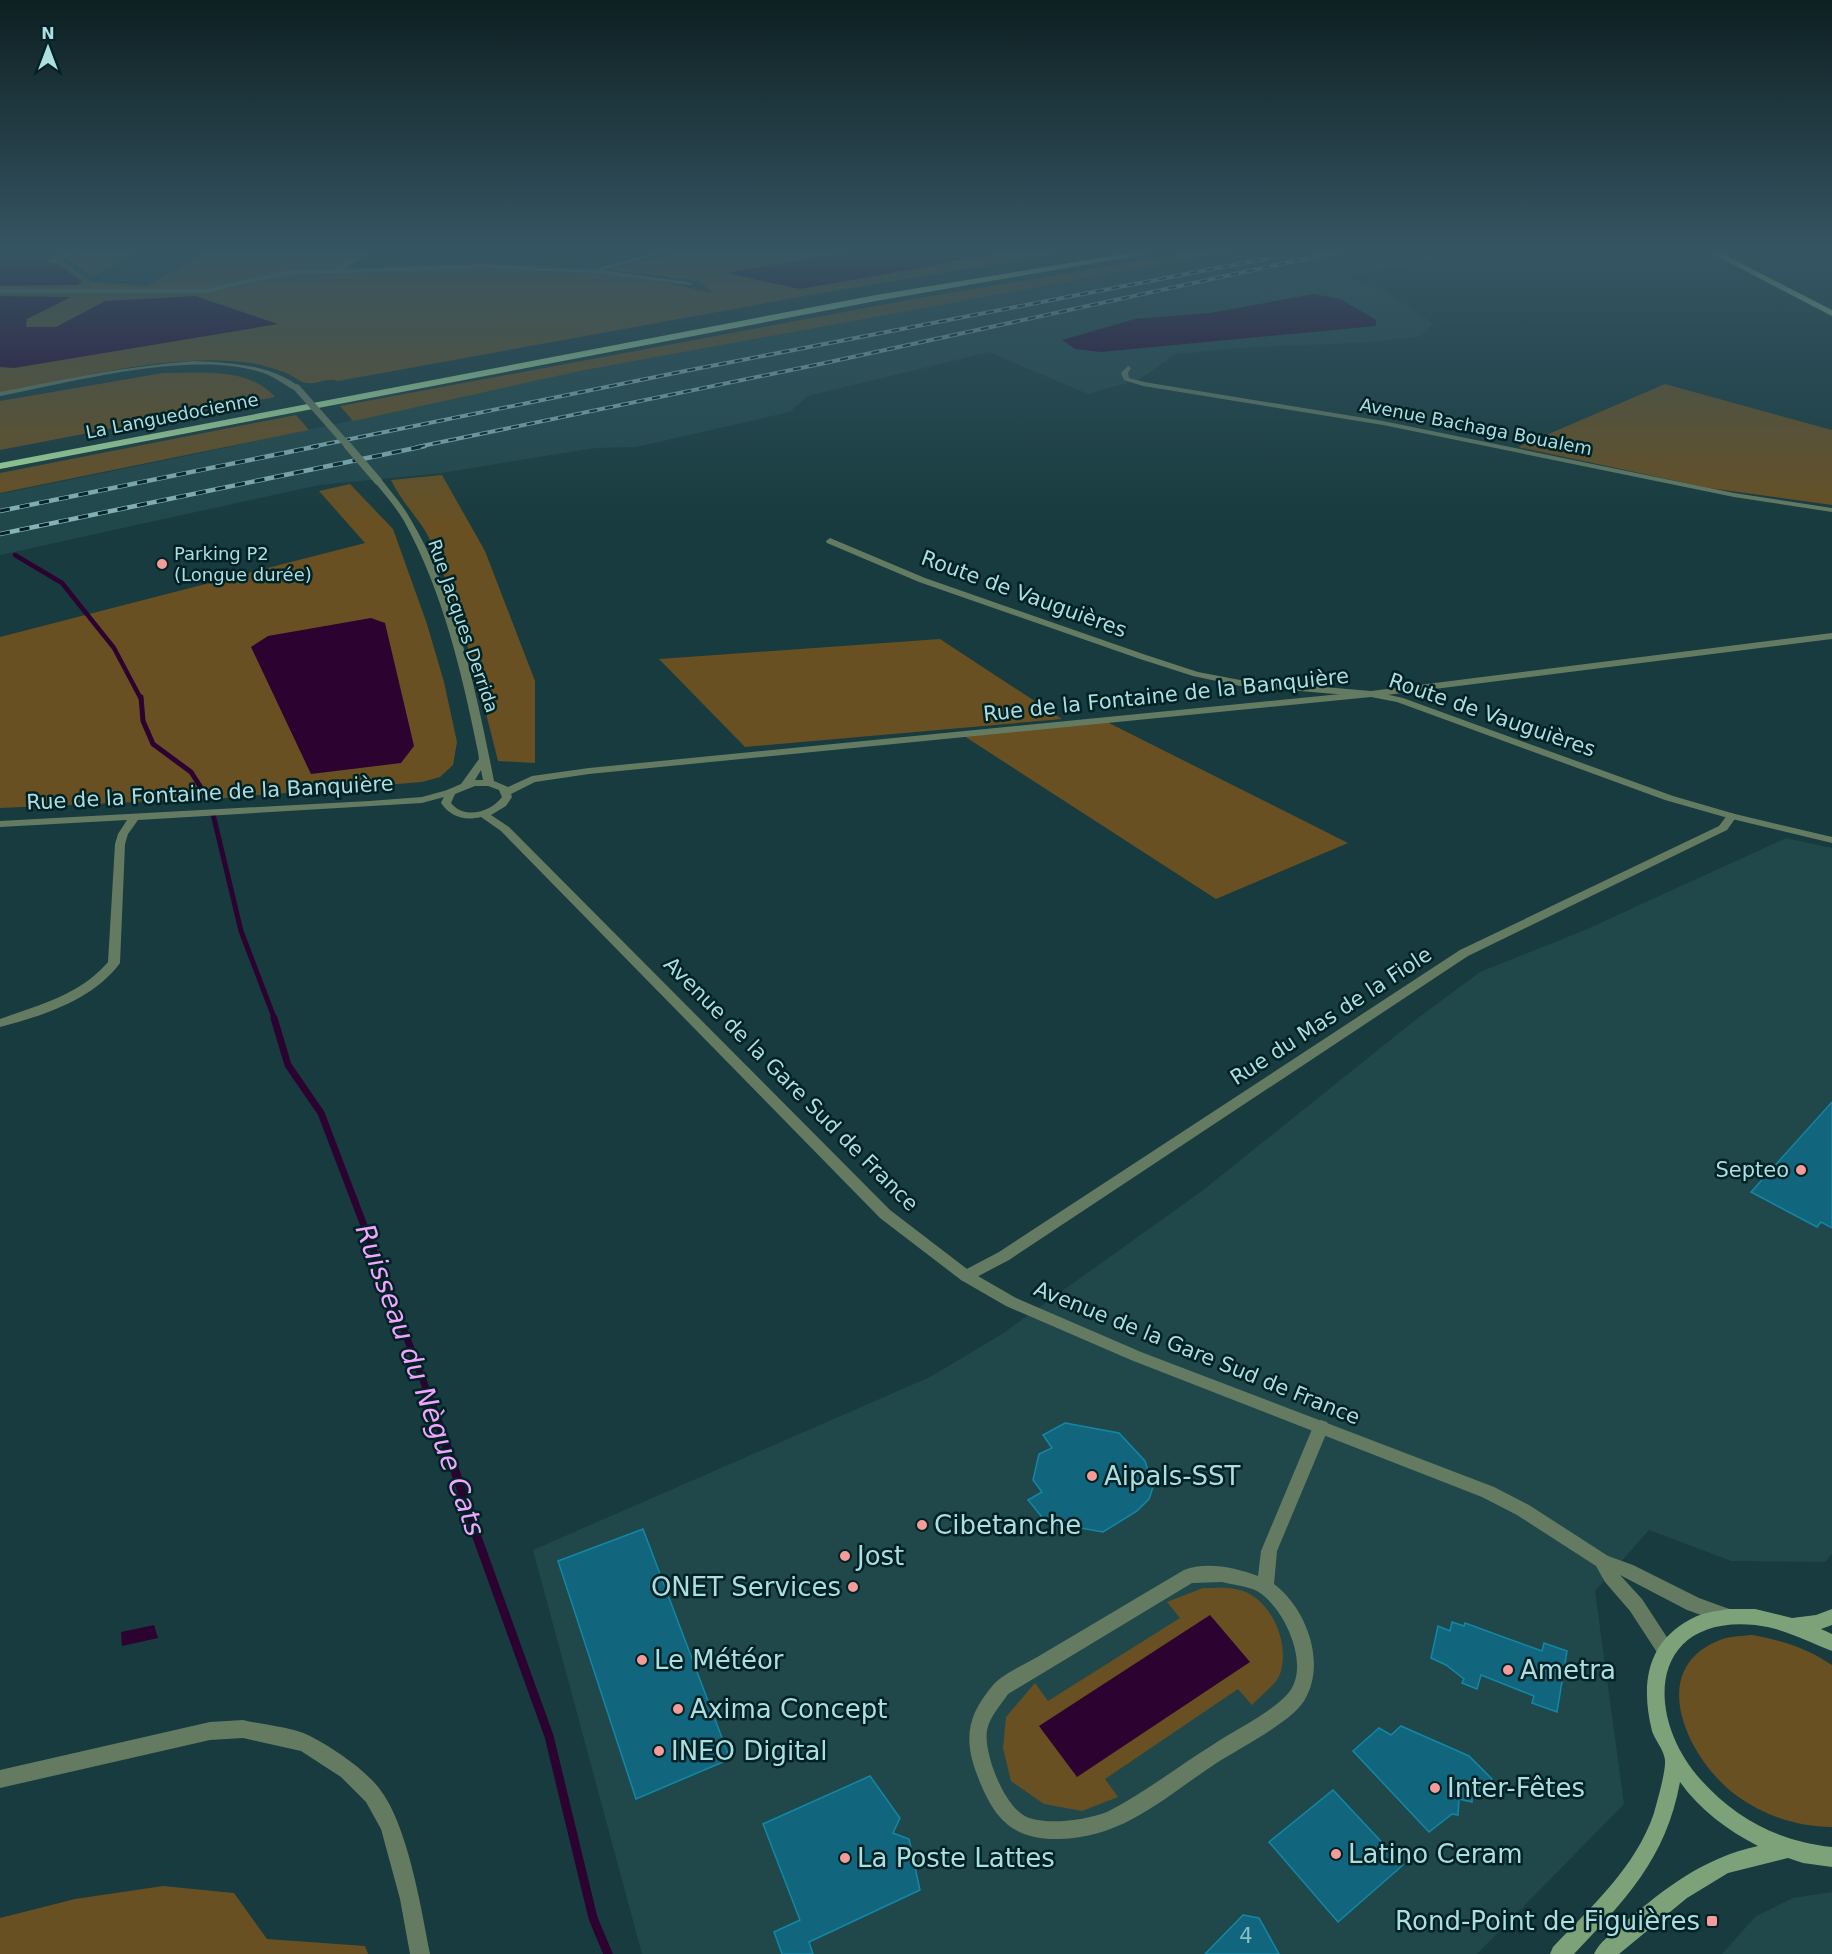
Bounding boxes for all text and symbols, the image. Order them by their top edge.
north arrow [18,18,78,78]
text: N [41,24,55,43]
street label: La Languedocienne [84,388,260,443]
street label: Avenue Bachaga Boualem [1358,394,1594,459]
street label: Rue Jacques Derrida [424,536,503,715]
place label: Parking P2 (Longue durée) [174,543,312,585]
street label: Route de Vauguières [918,546,1130,642]
marker: Parking P2 (Longue durée) [155,557,169,571]
street label: Rue de la Fontaine de la Banquière [982,664,1350,726]
street label: Route de Vauguières [1386,668,1598,762]
street label: Rue de la Fontaine de la Banquière [26,771,394,815]
street label: Rue du Mas de la Fiole [1226,942,1436,1090]
street label: Avenue de la Gare Sud de France [659,952,923,1216]
place label: Septeo [1715,1158,1789,1182]
marker: Septeo [1794,1163,1808,1177]
water label: Ruisseau du Nègue Cats [350,1220,491,1540]
street label: Avenue de la Gare Sud de France [1031,1276,1363,1430]
place label: Aipals-SST [1104,1461,1241,1491]
marker: Aipals-SST [1085,1469,1099,1483]
place label: Cibetanche [934,1510,1081,1540]
marker: Cibetanche [915,1518,929,1532]
place label: Jost [855,1541,904,1571]
marker: Jost [838,1549,852,1563]
place label: ONET Services [651,1572,841,1602]
marker: ONET Services [846,1580,860,1594]
place label: Le Météor [654,1645,784,1675]
marker: Le Météor [635,1653,649,1667]
place label: Ametra [1520,1655,1616,1685]
marker: Ametra [1501,1663,1515,1677]
place label: Axima Concept [690,1694,887,1724]
marker: Axima Concept [671,1702,685,1716]
place label: INEO Digital [671,1736,828,1766]
marker: INEO Digital [652,1744,666,1758]
place label: Inter-Fêtes [1447,1773,1585,1803]
marker: Inter-Fêtes [1428,1781,1442,1795]
place label: Latino Ceram [1348,1839,1523,1869]
place label: La Poste Lattes [857,1843,1055,1873]
marker: Latino Ceram [1329,1847,1343,1861]
marker: La Poste Lattes [838,1851,852,1865]
place label: Rond-Point de Figuières [1395,1906,1700,1936]
marker: Rond-Point de Figuières [1705,1914,1719,1928]
house number: 4 [1239,1924,1253,1948]

